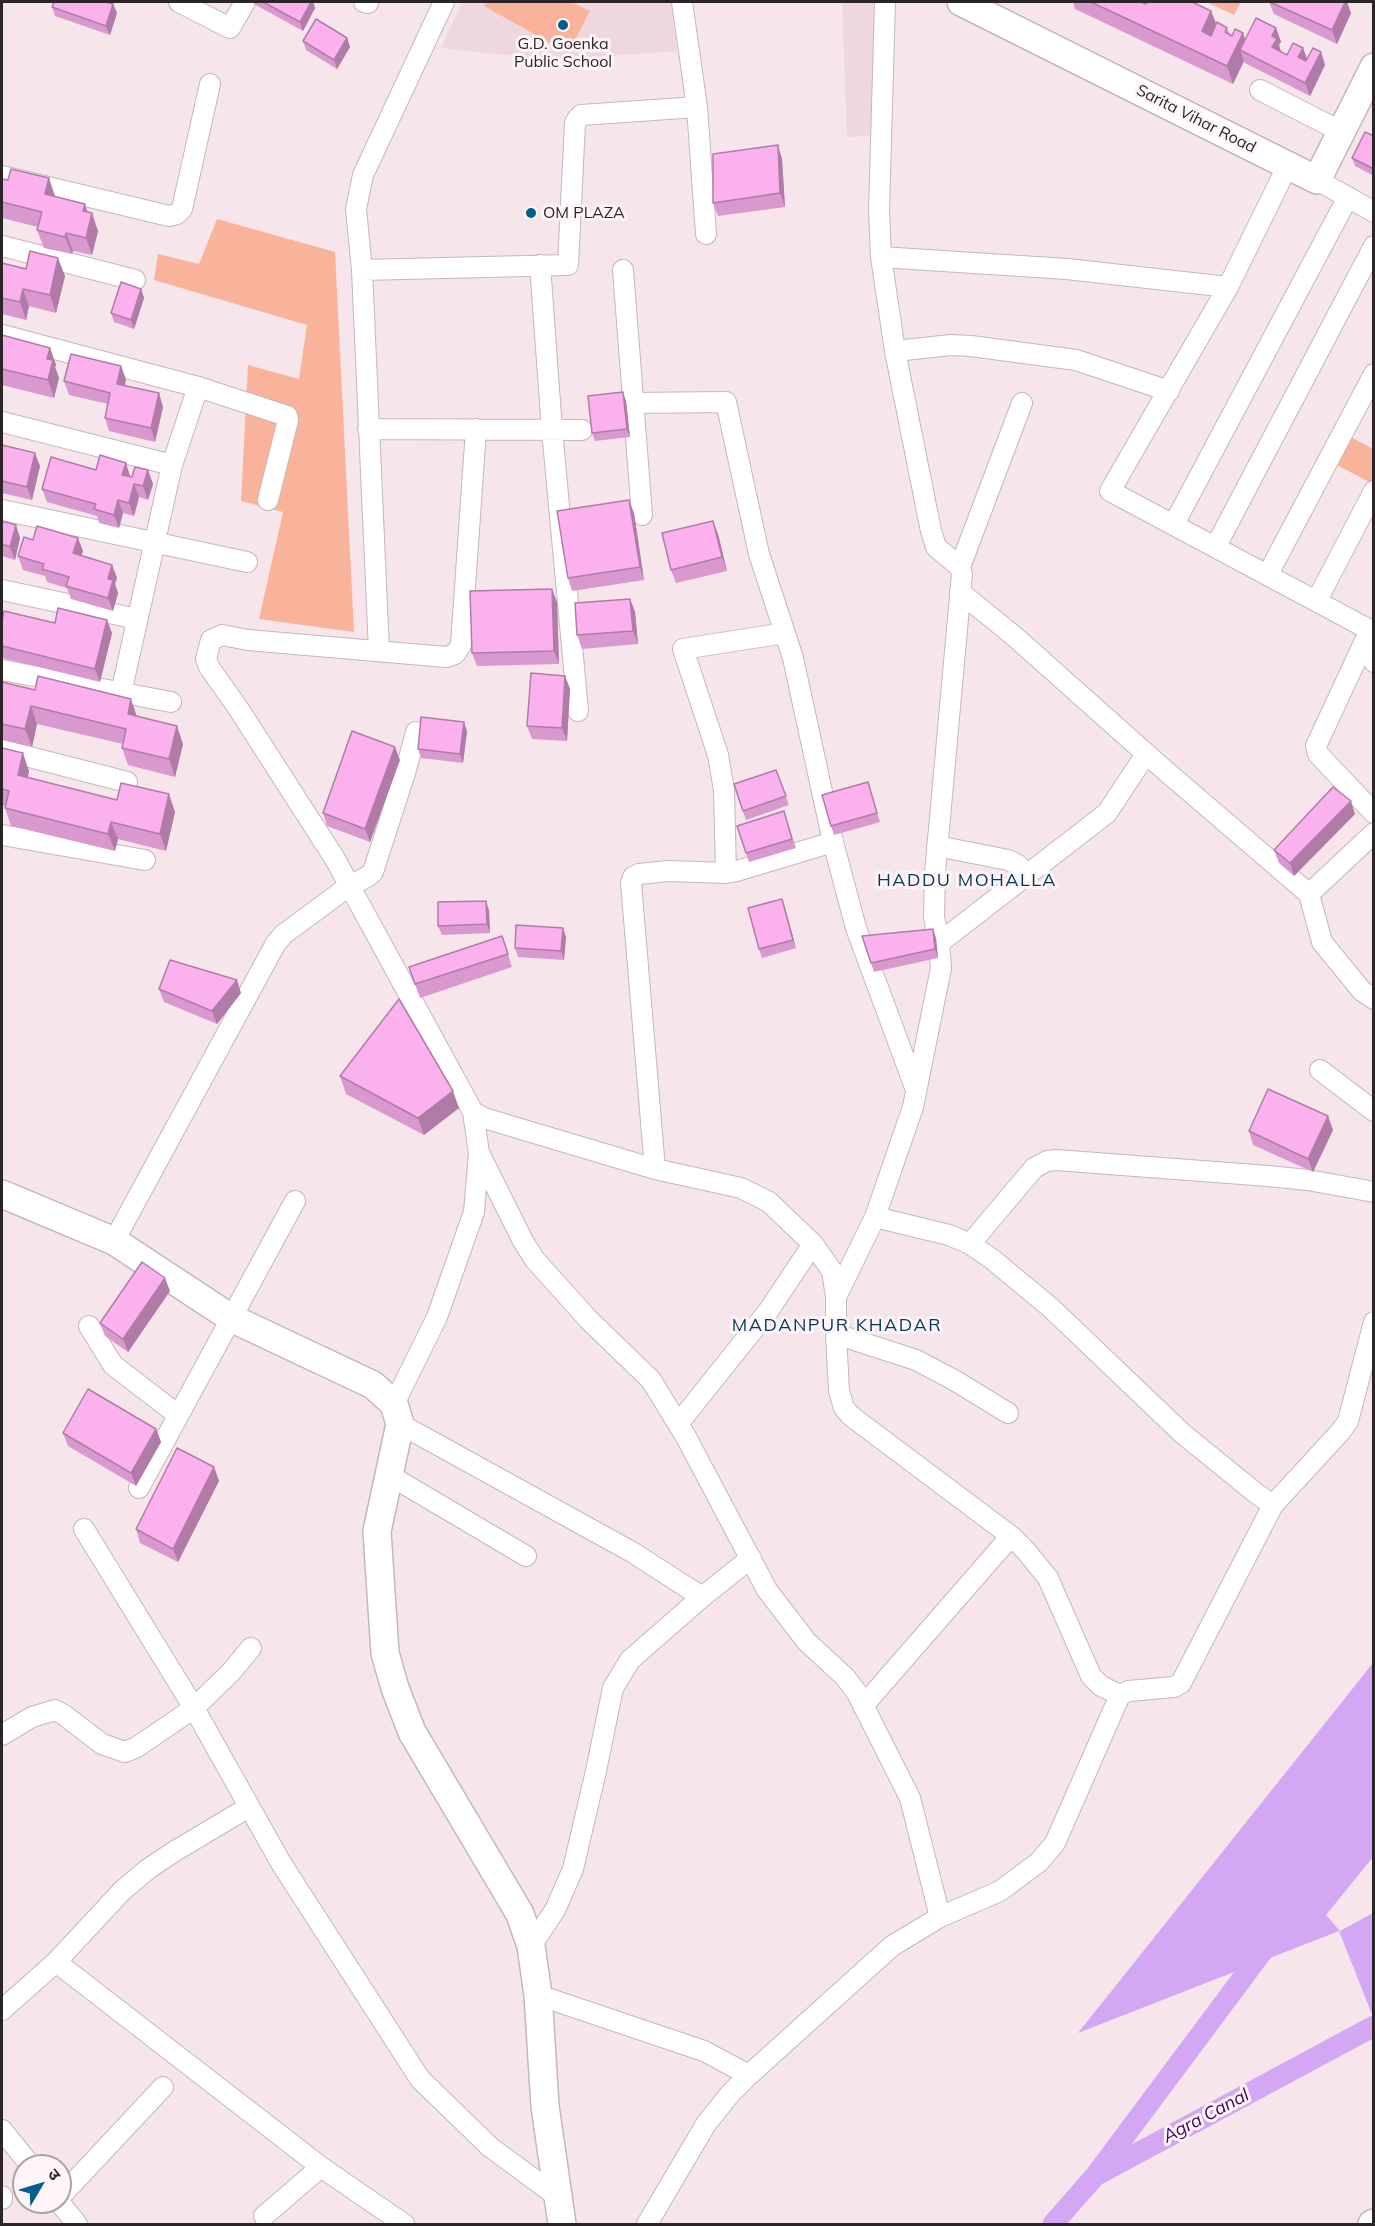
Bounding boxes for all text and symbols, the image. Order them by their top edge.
marker: G.D. Goenka Public School [556,18,570,32]
place label: G.D. Goenka Public School [514,34,612,72]
street label: Sarita Vihar Road [1133,81,1259,157]
place label: OM PLAZA [543,203,625,223]
marker: OM PLAZA [524,206,538,220]
district label: HADDU MOHALLA [877,870,1057,892]
district label: MADANPUR KHADAR [732,1315,942,1337]
water label: Agra Canal [1159,2084,1253,2148]
north arrow [12,2154,72,2214]
text: उ [44,2164,65,2184]

